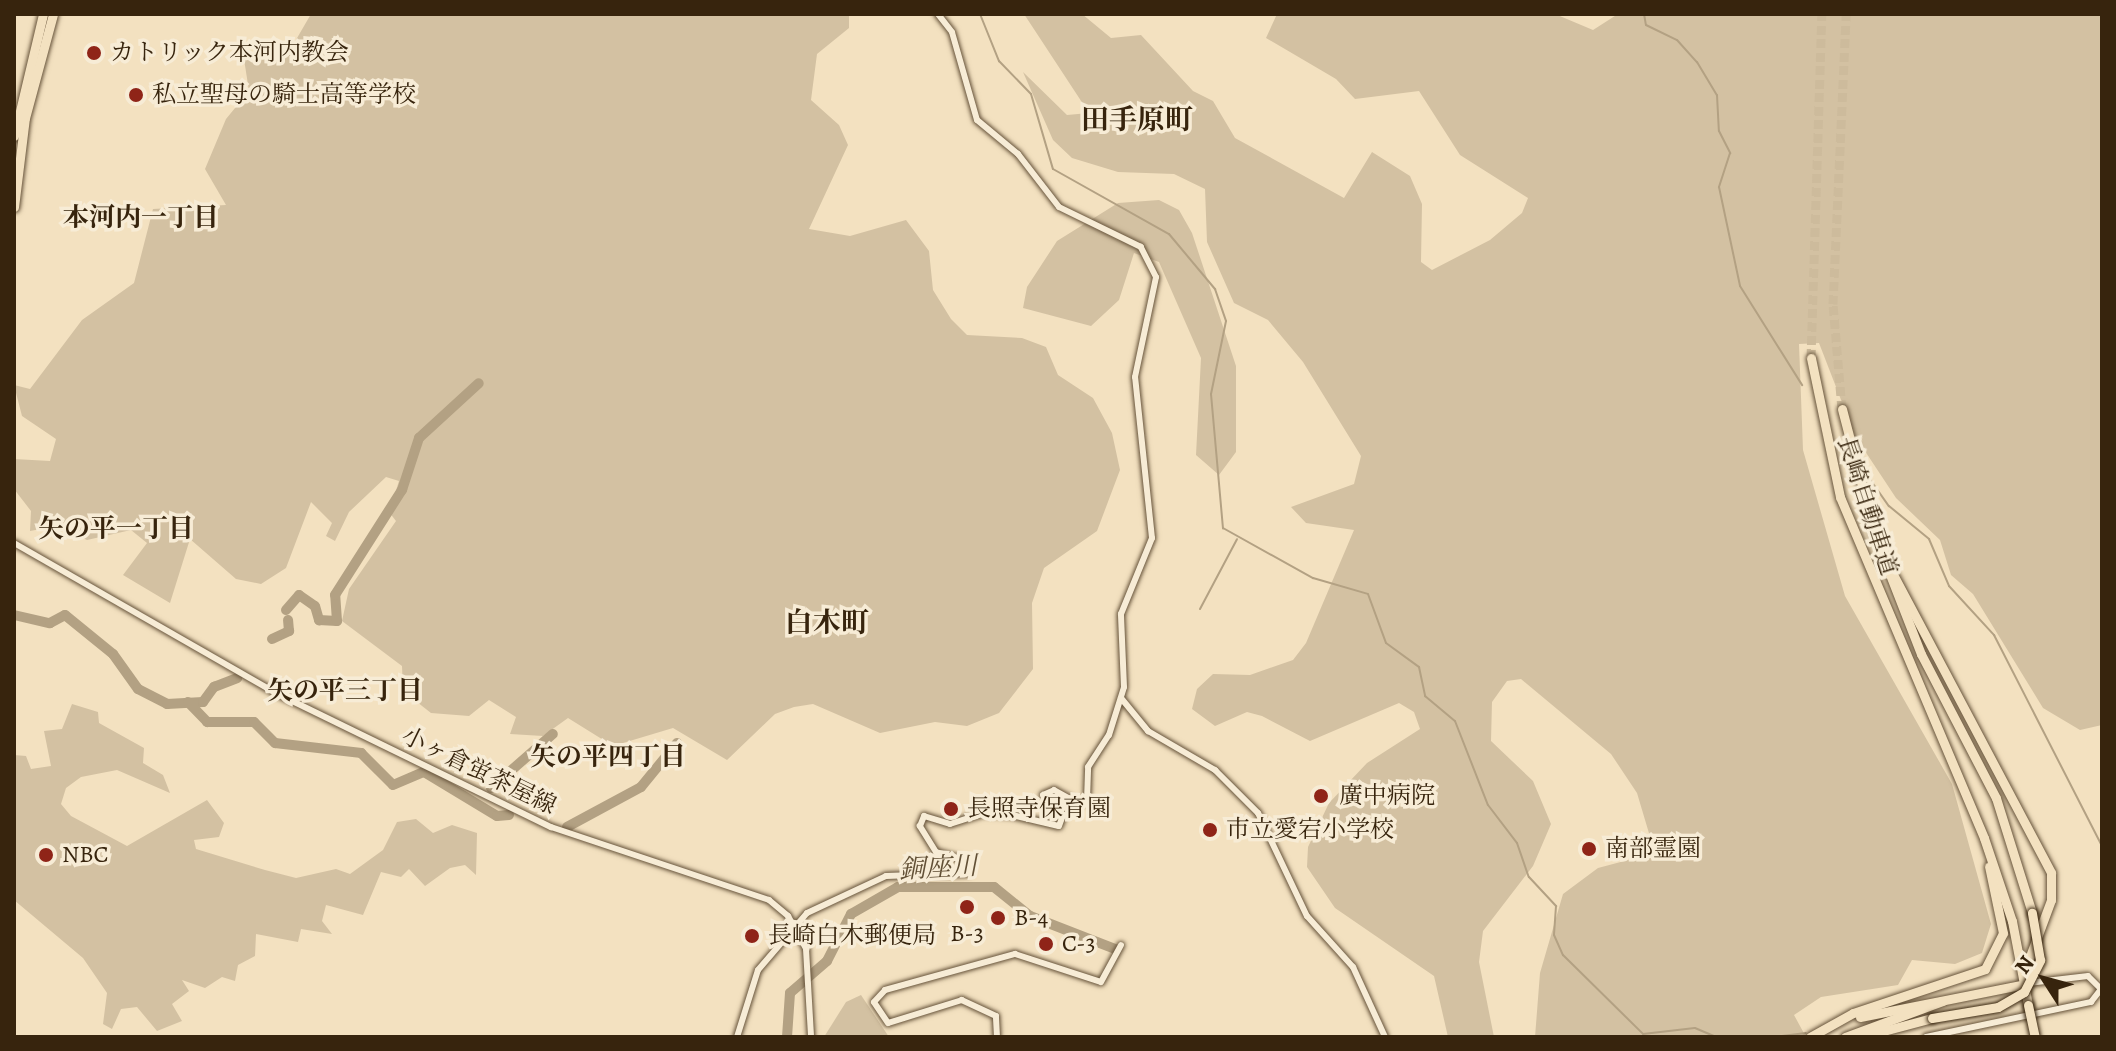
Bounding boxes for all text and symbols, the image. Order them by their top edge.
place label: カトリック本河内教会 [110,39,350,67]
marker: カトリック本河内教会 [85,44,103,62]
place label: 私立聖母の騎士高等学校 [152,81,416,109]
marker: 私立聖母の騎士高等学校 [127,86,145,104]
district label: 田手原町 [1081,103,1193,137]
district label: 本河内一丁目 [63,202,219,234]
street label: 長崎自動車道 [1831,433,1903,579]
district label: 矢の平一丁目 [38,513,194,545]
district label: 白木町 [785,606,869,640]
district label: 矢の平三丁目 [267,675,423,707]
street label: 小ヶ倉蛍茶屋線 [397,721,561,821]
district label: 矢の平四丁目 [530,741,686,773]
place label: 廣中病院 [1339,782,1435,810]
marker: 廣中病院 [1310,785,1332,807]
place label: 長照寺保育園 [967,795,1111,823]
marker: 長照寺保育園 [942,800,960,818]
place label: 市立愛宕小学校 [1226,816,1394,844]
marker: 市立愛宕小学校 [1201,821,1219,839]
place label: 南部霊園 [1605,835,1701,863]
marker: 南部霊園 [1580,840,1598,858]
place label: NBC [62,841,109,869]
marker: NBC [37,846,55,864]
water label: 銅座川 [898,850,978,886]
marker: B-3 [958,898,976,916]
place label: B-4 [1014,904,1048,932]
marker: B-4 [989,909,1007,927]
place label: B-3 [950,920,984,948]
place label: 長崎白木郵便局 [768,922,936,950]
marker: 長崎白木郵便局 [743,927,761,945]
place label: C-3 [1062,930,1095,958]
marker: C-3 [1037,935,1055,953]
north arrow [2004,939,2084,1019]
text: N [2008,950,2041,980]

